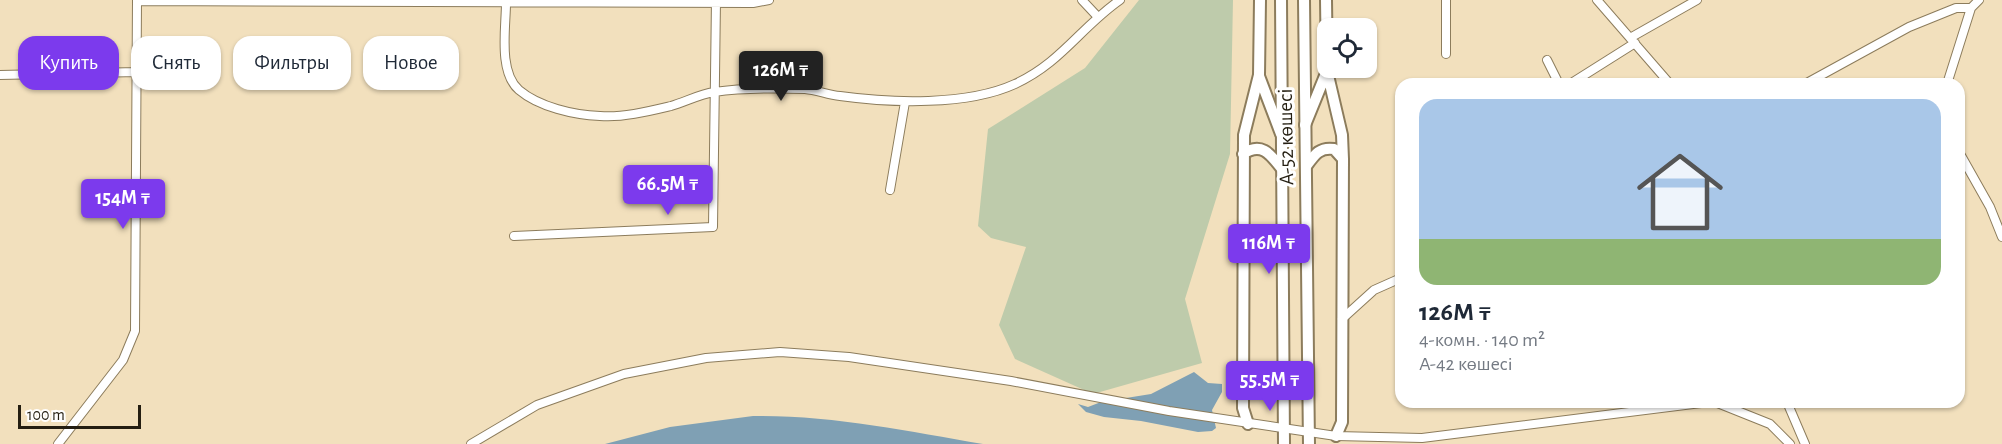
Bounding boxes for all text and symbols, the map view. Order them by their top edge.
map controls [1317,18,1377,78]
button: locate [1317,18,1377,78]
chip: Купить [18,36,119,90]
chip: Снять [131,36,221,90]
chip: Фильтры [233,36,351,90]
chip: Новое [363,36,459,90]
pin: 126M ₸ [732,51,830,102]
text: 126M ₸ [753,60,809,80]
street label: А-52 көшесі [1275,88,1297,186]
icon: home [1626,138,1734,246]
pin: 66.5M ₸ [613,165,723,216]
text: 66.5M ₸ [637,174,699,194]
pin: 154M ₸ [74,179,172,230]
text: 154M ₸ [95,188,151,208]
pin: 116M ₸ [1220,224,1318,275]
text: 116M ₸ [1242,233,1296,253]
text: 126M ₸ [1419,299,1492,325]
text: 4-комн. · 140 m² [1419,330,1545,350]
text: А-42 көшесі [1419,354,1513,374]
pin: 55.5M ₸ [1215,361,1325,412]
text: 55.5M ₸ [1240,370,1300,390]
scale bar [18,402,141,430]
text: 100 m [27,407,65,423]

